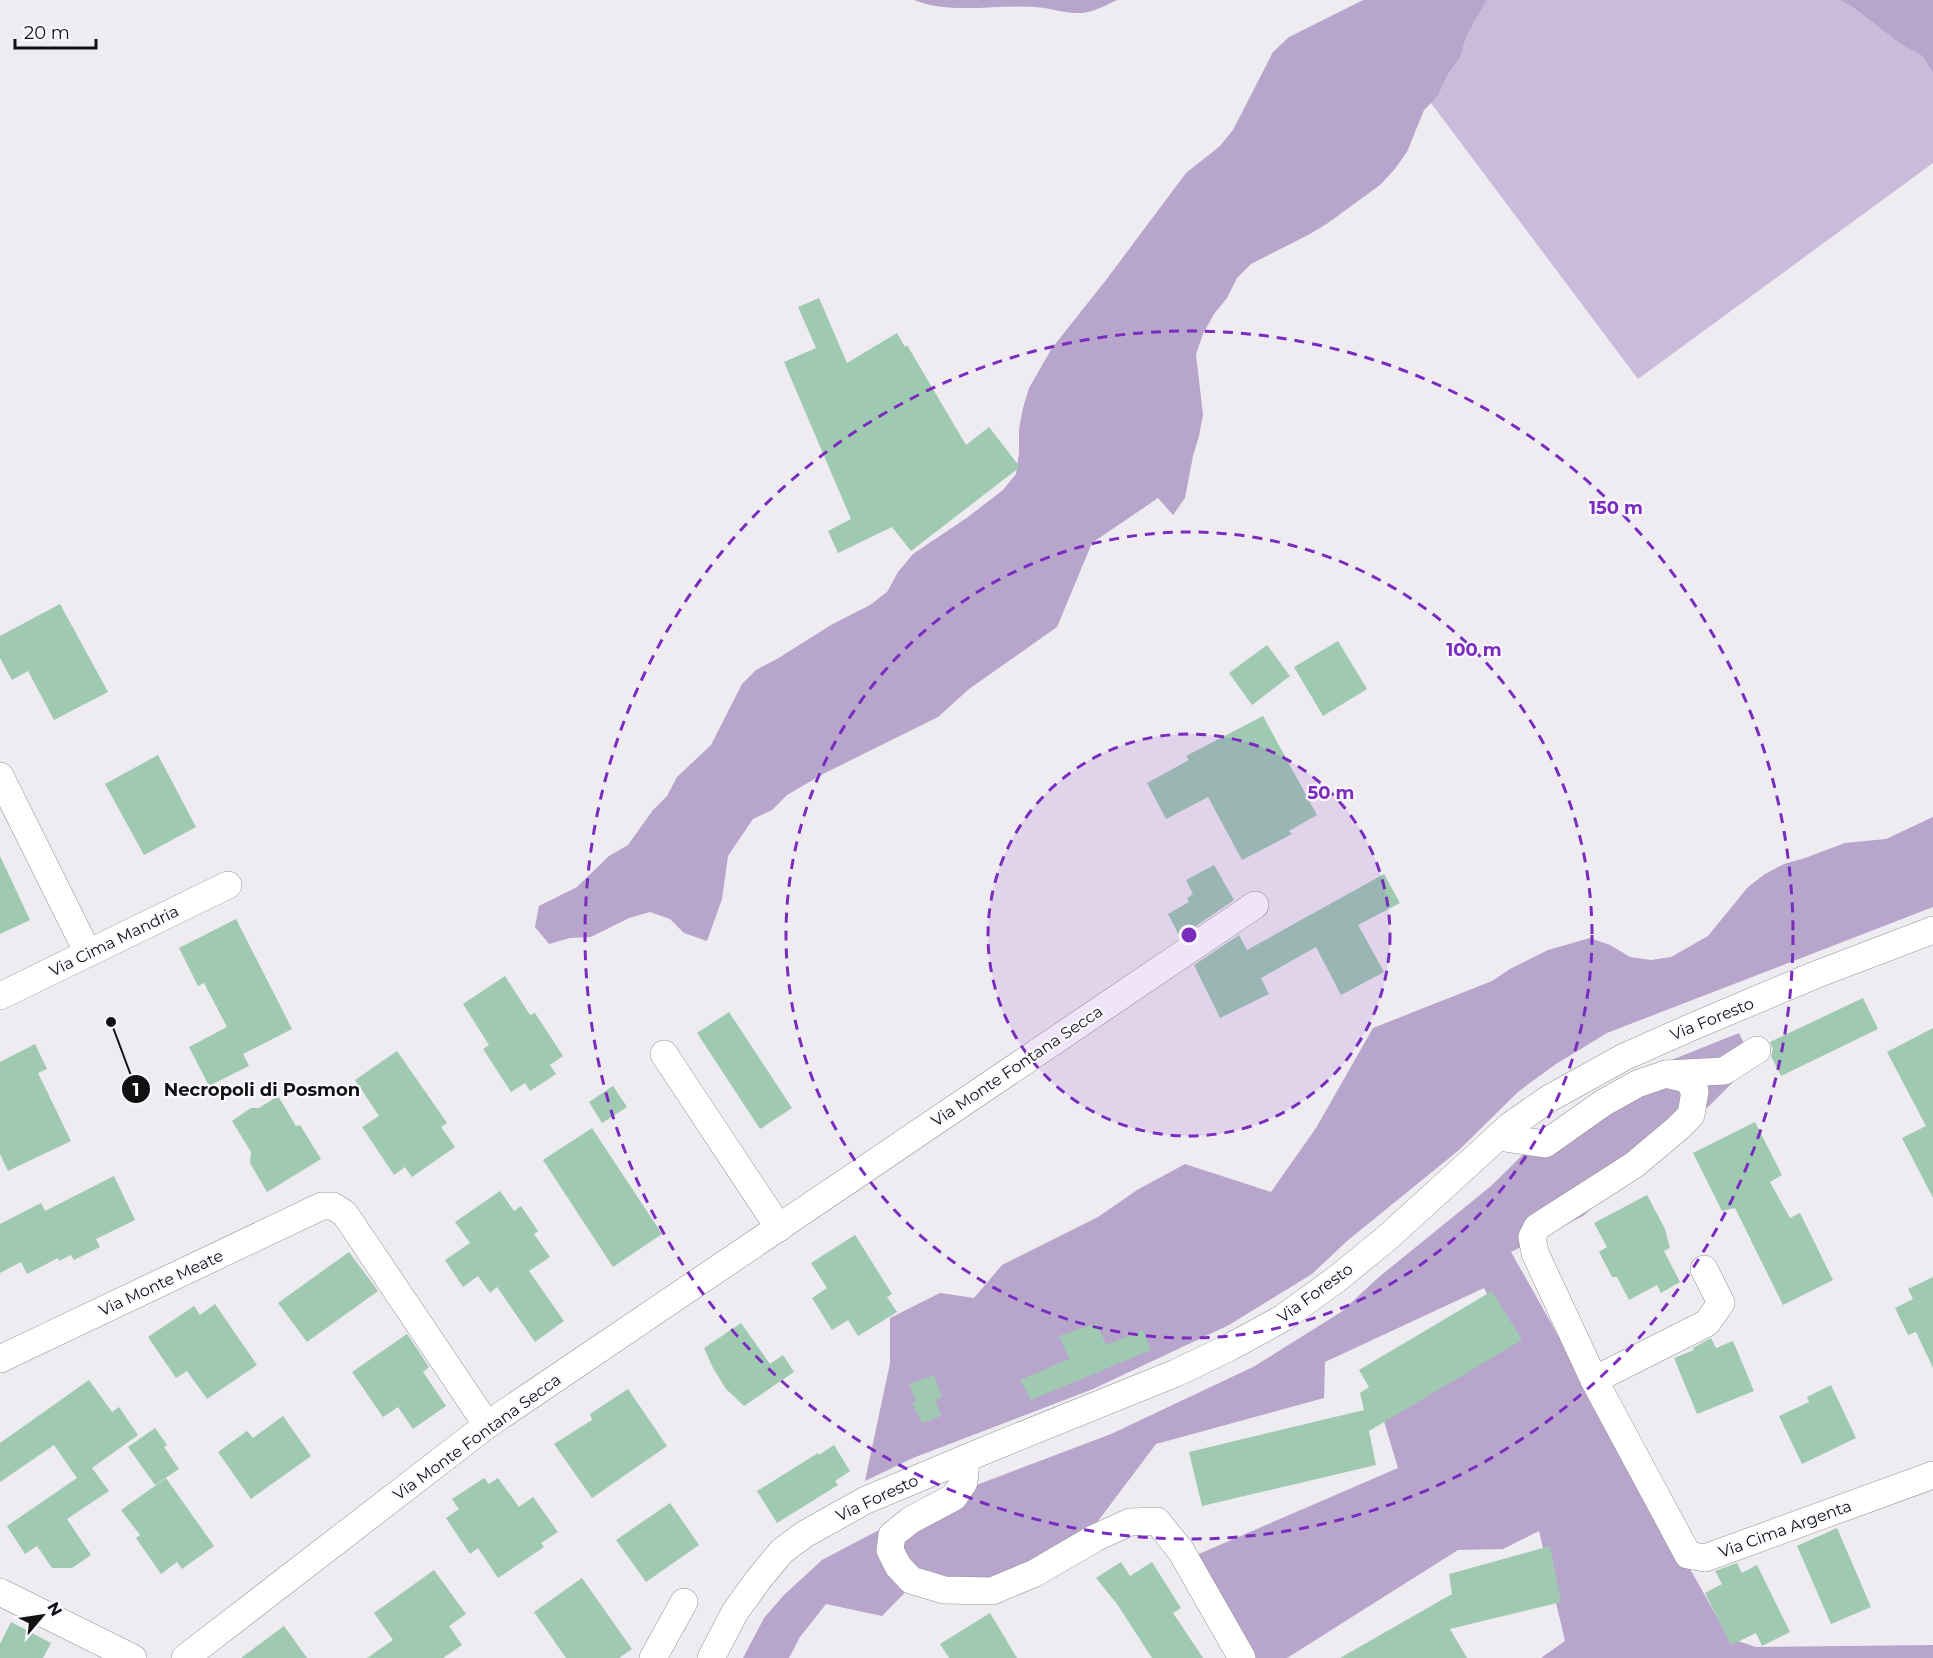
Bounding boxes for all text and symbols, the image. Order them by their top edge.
scale bar [15,12,96,50]
text: 20 m [24,22,70,44]
text: 150 m [1589,497,1643,519]
text: 100 m [1446,639,1502,661]
text: 50 m [1308,782,1354,804]
street label: Via Cima Mandria [46,901,182,981]
centre of rings [1179,925,1199,945]
street label: Via Foresto [1667,994,1757,1044]
street label: Via Monte Fontana Secca [928,1001,1106,1131]
callout: Necropoli di Posmon [121,1071,372,1107]
text: 1 [132,1079,140,1101]
text: Necropoli di Posmon [164,1079,360,1101]
street label: Via Monte Meate [96,1246,226,1320]
street label: Via Foresto [1274,1259,1356,1327]
street label: Via Monte Fontana Secca [389,1370,565,1504]
street label: Via Foresto [833,1471,921,1525]
street label: Via Cima Argenta [1716,1496,1854,1562]
north arrow [12,1586,72,1646]
text: N [43,1599,66,1619]

